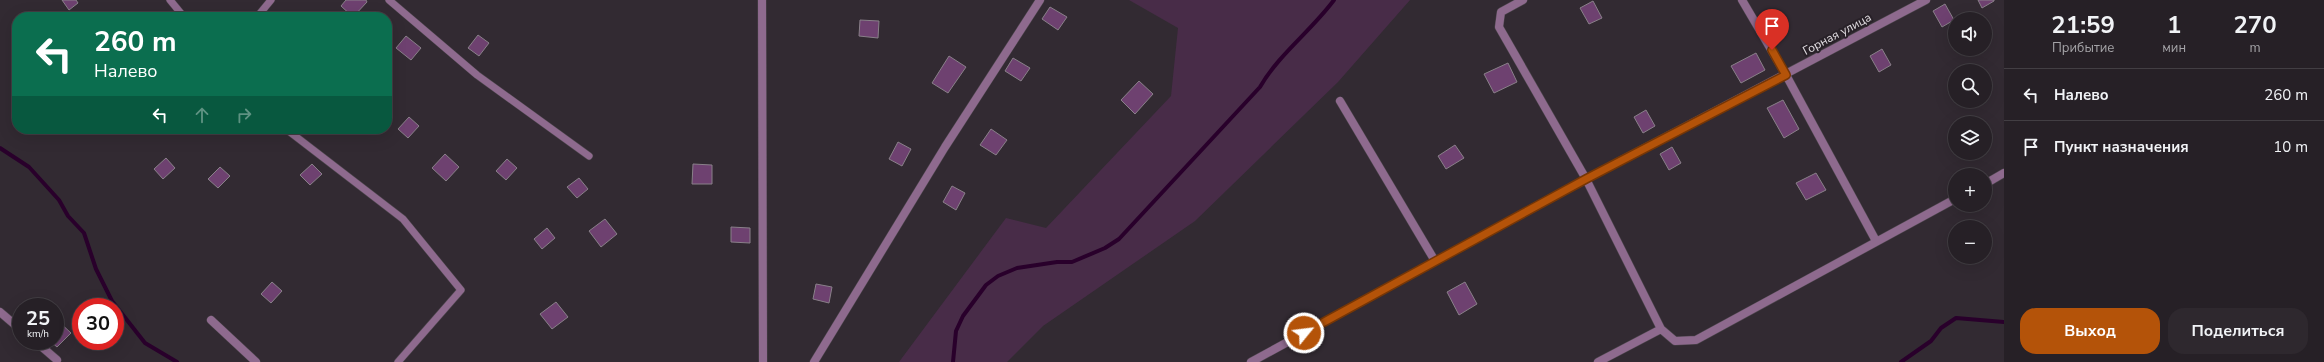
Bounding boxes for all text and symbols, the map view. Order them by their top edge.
pin [1755,9,1789,50]
street label: Горная улица [1800,9,1874,59]
text: 21:59 [2051,9,2115,41]
text: 1 [2167,9,2181,41]
text: 270 [2233,9,2277,41]
map controls [1948,12,1992,264]
button: sound [1948,12,1992,56]
icon: arrive [1761,15,1783,37]
text: 260 m [94,23,177,61]
icon: left [28,28,80,80]
text: Прибытие [2052,39,2114,57]
text: мин [2162,39,2186,57]
text: m [2249,39,2261,57]
text: Налево [94,59,158,83]
button: search [1948,64,1992,108]
icon: left [2020,84,2042,106]
text: Налево [2054,85,2109,105]
text: 260 m [2264,85,2308,105]
icon: left [149,104,171,126]
icon: ahead [191,104,213,126]
icon: right [233,104,255,126]
button: layers [1948,116,1992,160]
icon: arrive [2020,136,2042,158]
text: Пункт назначения [2054,137,2189,157]
text: 10 m [2273,137,2308,157]
button: + [1948,168,1992,212]
button: − [1948,220,1992,264]
speed limit sign: 30 [72,298,124,350]
text: 25 [26,305,50,332]
button: Выход [2020,308,2160,354]
button: Поделиться [2168,308,2308,354]
position arrow [1283,312,1325,354]
text: km/h [27,327,49,341]

